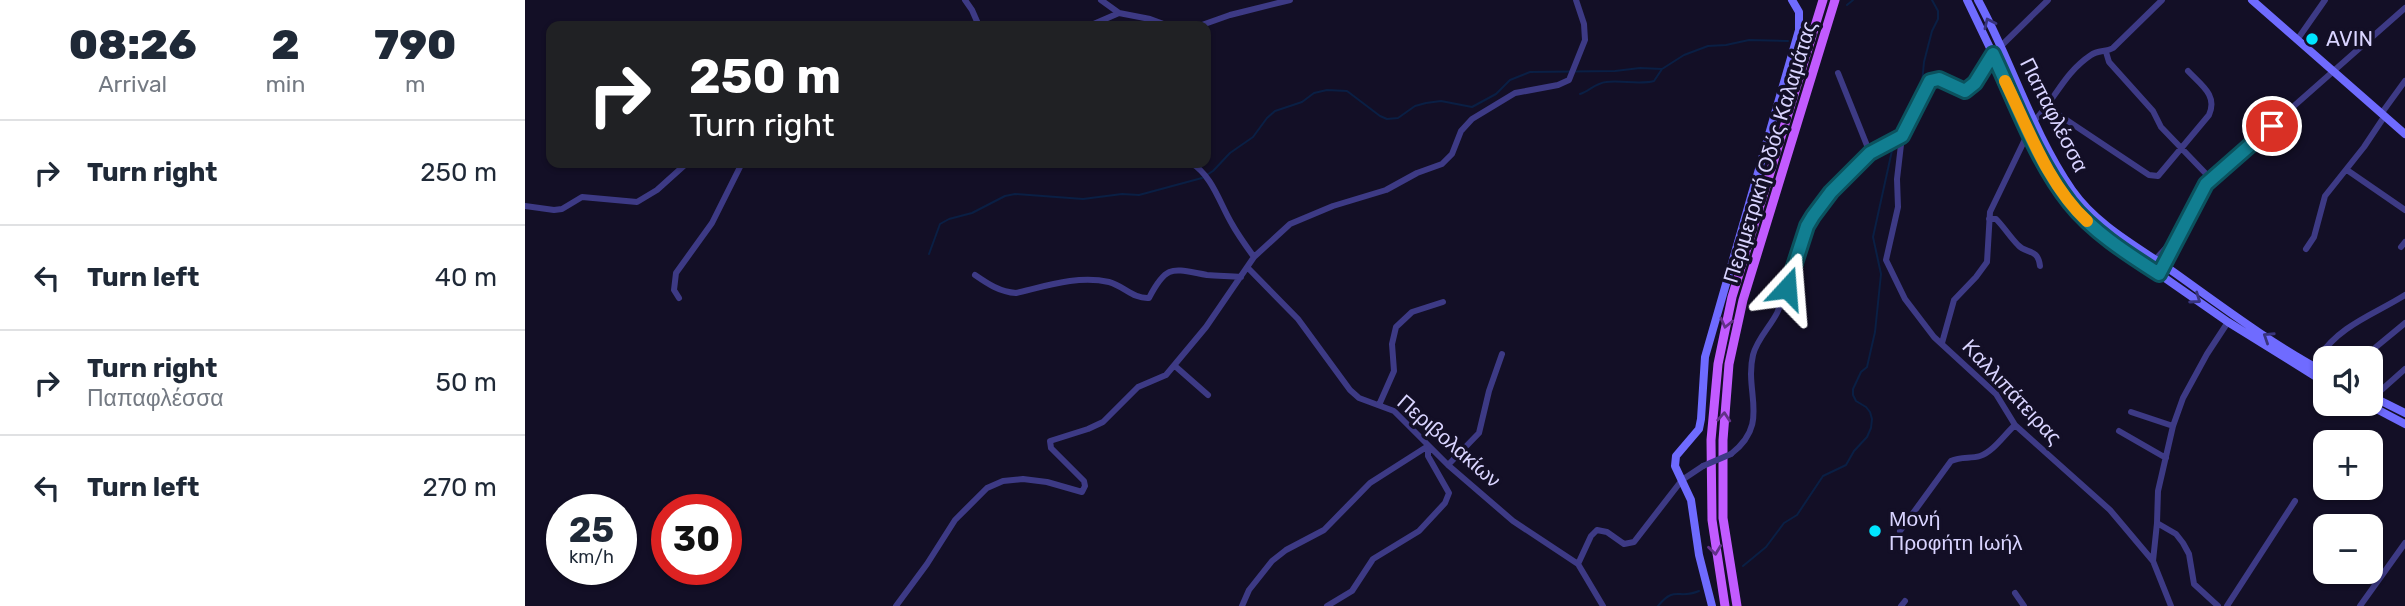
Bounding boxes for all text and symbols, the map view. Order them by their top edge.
street label: Περιμετρική Οδός Καλαμάτας [1718,18,1821,286]
one-way arrow [1983,18,1997,30]
text: 08:26 [69,20,197,70]
text: 2 [271,20,300,70]
text: 790 [374,20,456,70]
place label: AVIN [2326,26,2373,51]
marker: AVIN [2304,31,2320,47]
text: 250 m [689,47,841,105]
icon: right [574,49,665,140]
street label: Παπαφλέσσα [2015,54,2094,176]
text: Arrival [98,70,167,98]
text: min [265,70,305,98]
text: m [405,70,425,98]
pin [2242,96,2302,156]
text: Turn right [689,106,834,144]
icon: arrive [2253,107,2291,145]
icon: right [28,154,66,192]
text: Turn right [87,157,217,188]
text: 250 m [420,157,497,188]
position arrow [1750,251,1824,325]
icon: left [28,259,66,297]
text: Turn left [87,262,199,293]
text: 40 m [435,262,497,293]
one-way arrow [2188,291,2201,304]
one-way arrow [1720,317,1734,329]
one-way arrow [2262,332,2275,345]
street label: Καλλιπάτειρας [1957,334,2067,449]
map controls [2313,346,2383,584]
button: sound [2313,346,2383,416]
text: Turn right [87,353,217,384]
icon: right [28,364,66,402]
text: 50 m [436,367,497,398]
text: Παπαφλέσσα [87,384,224,412]
street label: Περιβολακίων [1392,389,1506,492]
one-way arrow [1717,411,1732,422]
button: + [2313,430,2383,500]
icon: left [28,469,66,507]
text: Turn left [87,472,199,503]
text: 270 m [422,472,497,503]
speed limit sign: 30 [651,494,742,585]
place label: Μονή Προφήτη Ιωήλ [1889,506,2023,555]
text: 25 [569,509,614,551]
button: − [2313,514,2383,584]
marker: Μονή Προφήτη Ιωήλ [1867,523,1883,539]
one-way arrow [1708,544,1723,555]
text: km/h [569,546,614,568]

